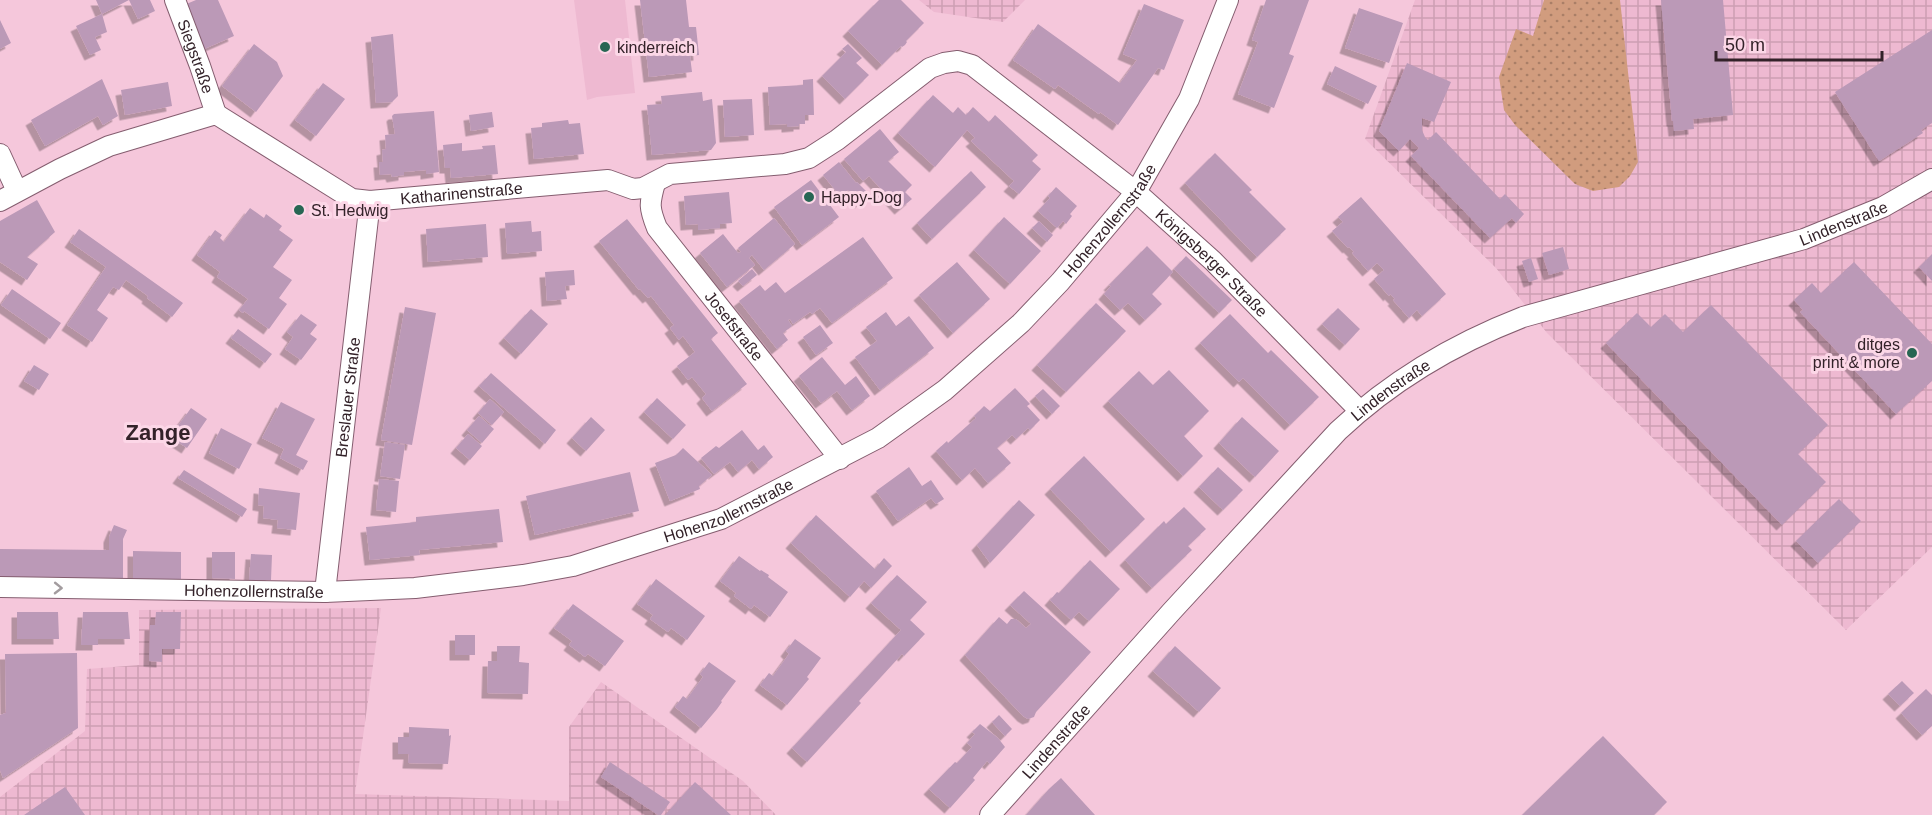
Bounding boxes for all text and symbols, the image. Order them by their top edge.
street label: Siegstraße [174,17,217,96]
scale bar [1716,24,1882,62]
text: 50 m [1725,35,1765,55]
place label: kinderreich [617,39,695,56]
marker: kinderreich [598,40,612,54]
street label: Hohenzollernstraße [1060,161,1159,281]
street label: Katharinenstraße [399,180,523,207]
place label: Happy-Dog [821,189,902,206]
marker: Happy-Dog [802,190,816,204]
street label: Lindenstraße [1797,198,1890,249]
place label: St. Hedwig [311,202,388,219]
marker: St. Hedwig [292,203,306,217]
street label: Königsberger Straße [1152,206,1271,320]
street label: Josefstraße [701,288,767,364]
street label: Breslauer Straße [333,336,363,458]
place label: ditges print & more [1813,336,1900,371]
marker: ditges print & more [1905,346,1919,360]
street label: Lindenstraße [1348,356,1433,424]
district label: Zange [126,420,190,445]
street label: Hohenzollernstraße [662,475,796,546]
one-way arrow [54,582,63,594]
street label: Hohenzollernstraße [184,582,324,601]
street label: Lindenstraße [1019,701,1094,782]

